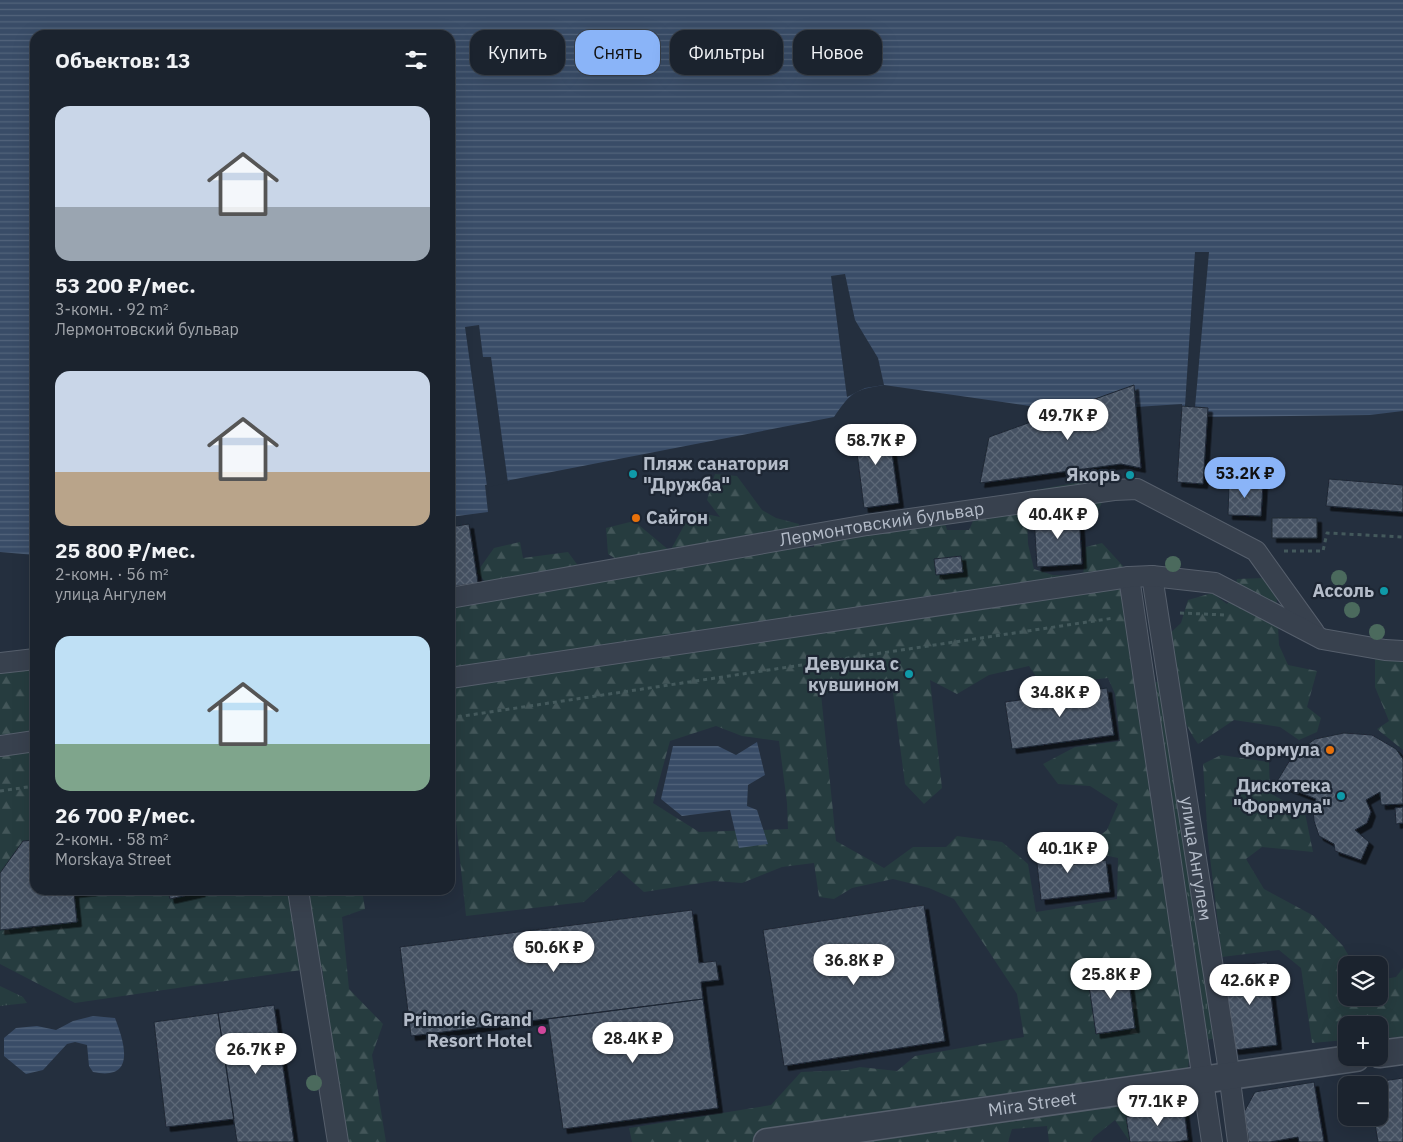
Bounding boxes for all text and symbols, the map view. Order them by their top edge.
chip: Купить [470,30,565,75]
chip: Снять [575,30,660,75]
chip: Фильтры [670,30,783,75]
chip: Новое [793,30,882,75]
text: Объектов: 13 [55,46,191,74]
icon: filters [402,46,430,74]
icon: home [198,139,288,229]
text: 53 200 ₽/мес. [55,271,196,299]
text: 3-комн. · 92 m² [55,299,169,319]
text: Лермонтовский бульвар [55,319,239,339]
pin: 49.7K ₽ [1022,398,1114,441]
icon: home [198,404,288,494]
text: 49.7K ₽ [1038,405,1098,425]
pin: 58.7K ₽ [830,424,922,466]
text: 58.7K ₽ [846,430,906,450]
place label: Пляж санатория "Дружба" [643,452,789,496]
pin: 53.2K ₽ [1199,456,1291,499]
place label: Якорь [1066,463,1120,486]
text: 53.2K ₽ [1215,463,1275,483]
marker: Пляж санатория "Дружба" [627,468,639,480]
marker: Якорь [1124,469,1136,481]
street label: Лермонтовский бульвар [777,497,986,551]
pin: 40.4K ₽ [1012,498,1104,540]
text: 40.4K ₽ [1028,504,1088,524]
place label: Сайгон [646,506,708,529]
marker: Сайгон [630,512,642,524]
text: 25 800 ₽/мес. [55,536,196,564]
text: 2-комн. · 56 m² [55,564,169,584]
place label: Ассоль [1312,579,1374,602]
text: улица Ангулем [55,584,167,604]
marker: Ассоль [1378,585,1390,597]
place label: Девушка с кувшином [805,652,899,696]
marker: Девушка с кувшином [903,668,915,680]
icon: home [198,669,288,759]
pin: 34.8K ₽ [1014,676,1106,718]
text: 34.8K ₽ [1030,682,1090,702]
place label: Формула [1239,738,1320,761]
marker: Формула [1324,744,1336,756]
place label: Дискотека "Формула" [1233,774,1331,818]
marker: Дискотека "Формула" [1335,790,1347,802]
street label: улица Ангулем [1175,795,1217,922]
text: 26 700 ₽/мес. [55,801,196,829]
text: 2-комн. · 58 m² [55,829,169,849]
pin: 40.1K ₽ [1022,832,1114,874]
text: 40.1K ₽ [1038,838,1098,858]
text: Morskaya Street [55,849,171,869]
pin: 50.6K ₽ [508,930,600,973]
text: 50.6K ₽ [524,937,584,957]
pin: 36.8K ₽ [808,944,900,986]
text: 36.8K ₽ [824,950,884,970]
map controls [1338,956,1388,1126]
button: layers [1338,956,1388,1006]
pin: 25.8K ₽ [1065,958,1157,1000]
text: 25.8K ₽ [1081,964,1141,984]
pin: 42.6K ₽ [1204,964,1296,1006]
text: 42.6K ₽ [1220,970,1280,990]
place label: Primorie Grand Resort Hotel [403,1008,533,1052]
button: + [1338,1016,1388,1066]
pin: 28.4K ₽ [587,1022,679,1064]
marker: Primorie Grand Resort Hotel [536,1024,548,1036]
text: 28.4K ₽ [603,1028,663,1048]
pin: 26.7K ₽ [210,1032,302,1075]
text: 26.7K ₽ [226,1039,286,1059]
button: − [1338,1076,1388,1126]
pin: 77.1K ₽ [1112,1084,1204,1127]
street label: Mira Street [987,1086,1078,1121]
text: 77.1K ₽ [1128,1091,1188,1111]

